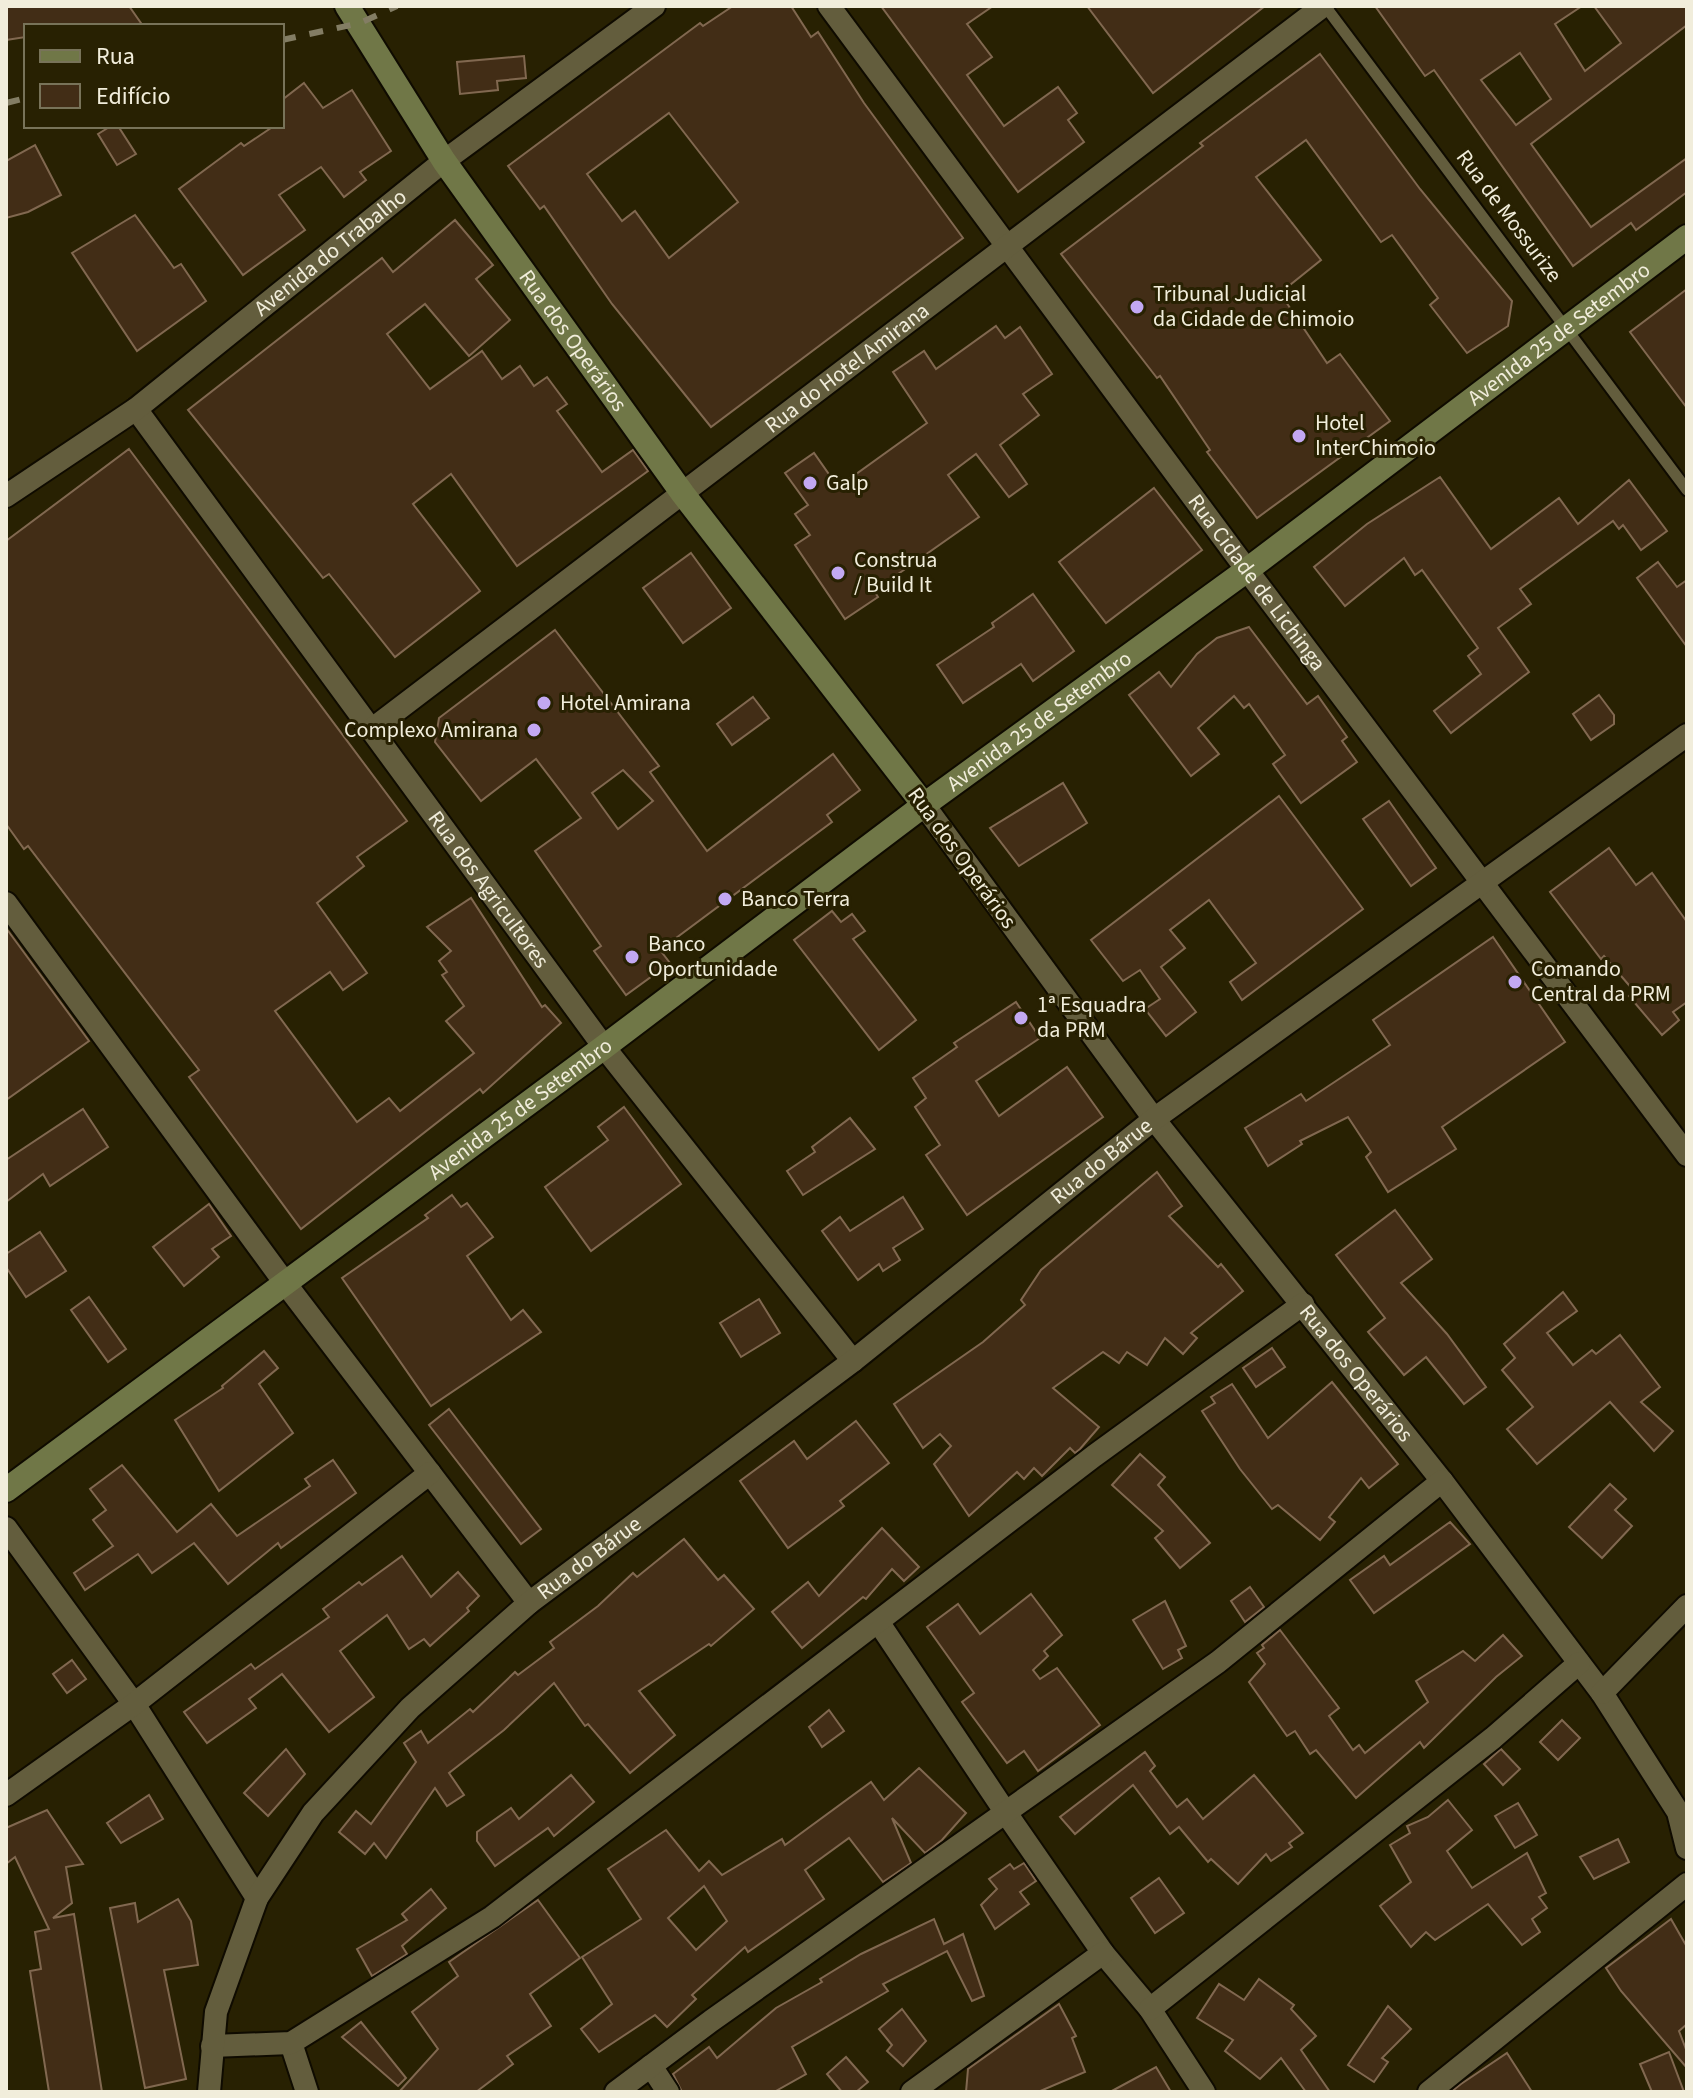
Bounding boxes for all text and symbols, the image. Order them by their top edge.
legend [24,24,284,128]
text: Rua [96,39,135,74]
text: Edifício [96,79,170,114]
street label: Rua de Mossurize [1448,143,1570,289]
street label: Avenida do Trabalho [247,181,414,324]
street label: Avenida 25 de Setembro [1461,254,1657,414]
street label: Rua dos Operários [511,263,635,418]
place label: Tribunal Judicial da Cidade de Chimoio [1153,278,1354,335]
street label: Rua do Hotel Amirana [758,295,936,441]
marker: Tribunal Judicial da Cidade de Chimoio [1128,298,1146,316]
place label: Hotel InterChimoio [1315,407,1436,464]
marker: Hotel InterChimoio [1290,427,1308,445]
place label: Galp [826,467,868,499]
marker: Galp [801,474,819,492]
street label: Rua Cidade de Lichinga [1180,487,1334,678]
place label: Construa / Build It [854,544,937,601]
marker: Construa / Build It [829,564,847,582]
street label: Avenida 25 de Setembro [940,643,1139,799]
place label: Hotel Amirana [560,687,691,719]
marker: Hotel Amirana [535,694,553,712]
place label: Complexo Amirana [344,714,518,746]
marker: Complexo Amirana [525,721,543,739]
street label: Rua dos Operários [900,781,1024,935]
street label: Rua dos Agricultores [420,804,557,975]
place label: Banco Terra [741,883,850,915]
marker: Banco Terra [716,890,734,908]
place label: Banco Oportunidade [648,928,778,985]
marker: Banco Oportunidade [623,948,641,966]
place label: Comando Central da PRM [1531,953,1671,1010]
marker: Comando Central da PRM [1506,973,1524,991]
place label: 1ª Esquadra da PRM [1037,989,1146,1046]
marker: 1ª Esquadra da PRM [1012,1009,1030,1027]
street label: Avenida 25 de Setembro [421,1030,619,1188]
street label: Rua do Bárue [1043,1110,1159,1212]
street label: Rua dos Operários [1291,1298,1421,1449]
street label: Rua do Bárue [530,1508,648,1608]

